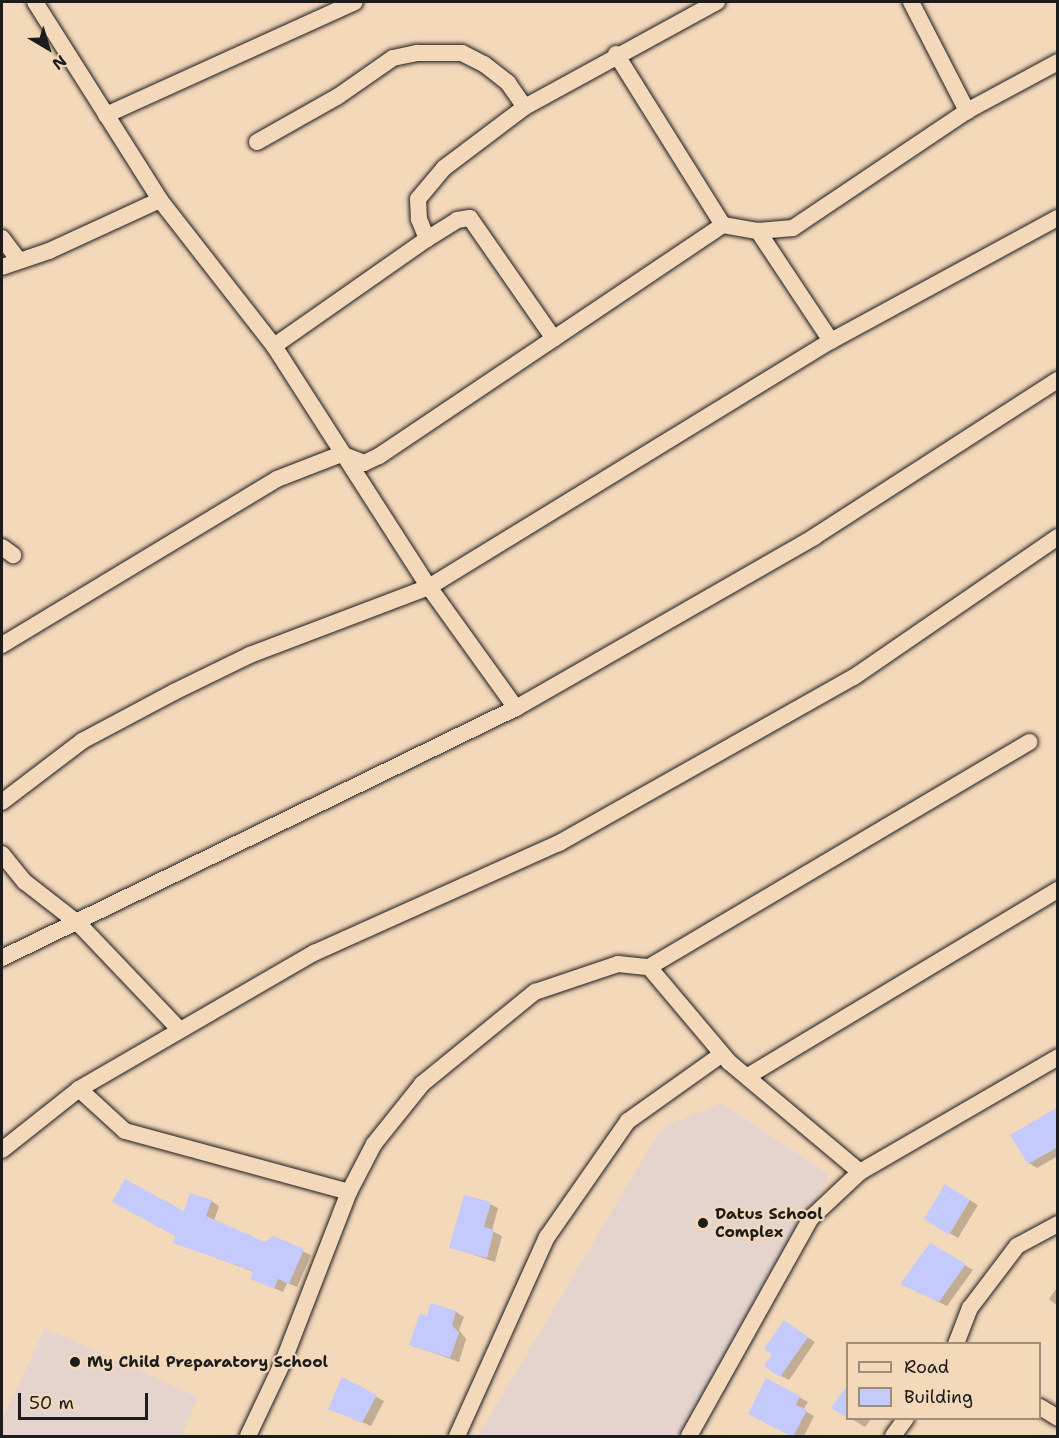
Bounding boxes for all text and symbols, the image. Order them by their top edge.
north arrow [18,18,78,78]
text: N [48,50,71,75]
place label: Datus School Complex [715,1204,823,1242]
marker: Datus School Complex [696,1216,710,1230]
legend [846,1342,1041,1420]
place label: My Child Preparatory School [87,1352,328,1372]
marker: My Child Preparatory School [68,1355,82,1369]
text: Road [904,1355,949,1379]
scale bar [21,1381,152,1419]
text: Building [904,1385,973,1409]
text: 50 m [29,1391,74,1415]

